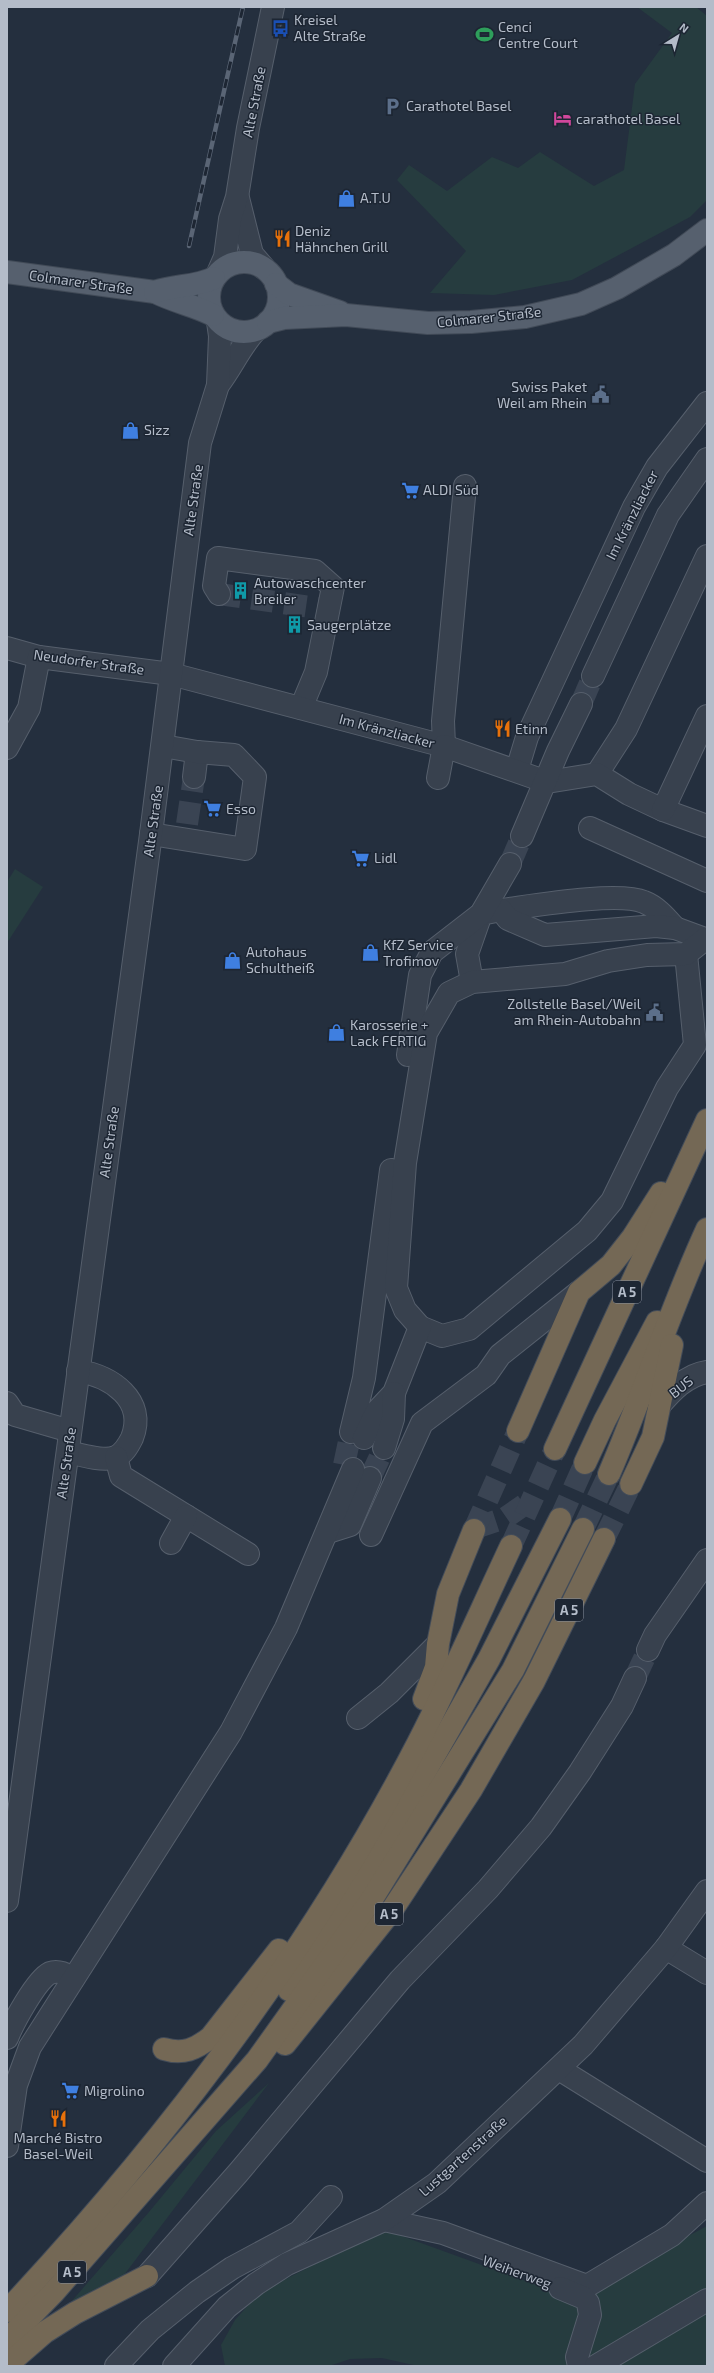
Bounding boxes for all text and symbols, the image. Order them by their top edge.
place label: Kreisel Alte Straße [294,11,366,44]
north arrow [658,16,698,56]
bus stop icon: Kreisel Alte Straße [271,18,291,38]
place label: Cenci Centre Court [498,18,578,51]
text: N [677,20,691,35]
sports icon: Cenci Centre Court [475,25,495,45]
street label: Alte Straße [238,65,269,139]
parking icon: Carathotel Basel [383,96,403,116]
place label: Carathotel Basel [406,97,512,114]
hotel icon: carathotel Basel [553,109,573,129]
place label: carathotel Basel [576,110,681,127]
shop icon: A.T.U [337,188,357,208]
place label: A.T.U [360,189,391,206]
place label: Deniz Hähnchen Grill [295,222,389,255]
restaurant icon: Deniz Hähnchen Grill [272,229,292,249]
street label: Colmarer Straße [28,266,134,297]
street label: Colmarer Straße [436,303,542,330]
place label: Swiss Paket Weil am Rhein [497,378,587,411]
public building icon: Swiss Paket Weil am Rhein [590,385,610,405]
shop icon: Sizz [121,420,141,440]
place label: Sizz [144,421,170,438]
street label: Alte Straße [179,463,206,537]
street label: Im Kränzliacker [602,467,662,562]
supermarket icon: ALDI Süd [400,480,420,500]
place label: ALDI Süd [423,481,479,498]
place label: Autowaschcenter Breiler [254,574,366,607]
building icon: Autowaschcenter Breiler [231,581,251,601]
building icon: Saugerplätze [284,615,304,635]
place label: Saugerplätze [307,616,391,633]
street label: Neudorfer Straße [33,645,145,678]
street label: Im Kränzliacker [338,710,437,752]
restaurant icon: Etinn [492,719,512,739]
place label: Etinn [515,720,548,737]
street label: Alte Straße [139,784,166,858]
supermarket icon: Esso [203,799,223,819]
place label: Esso [226,800,256,817]
supermarket icon: Lidl [351,848,371,868]
place label: Lidl [374,849,398,866]
place label: KfZ Service Trofimov [383,936,454,969]
place label: Autohaus Schultheiß [246,943,315,976]
shop icon: KfZ Service Trofimov [360,943,380,963]
shop icon: Autohaus Schultheiß [223,950,243,970]
place label: Zollstelle Basel/Weil am Rhein-Autobahn [507,995,642,1028]
public building icon: Zollstelle Basel/Weil am Rhein-Autobahn [644,1002,664,1022]
place label: Karosserie + Lack FERTIG [350,1016,429,1049]
shop icon: Karosserie + Lack FERTIG [327,1023,347,1043]
street label: Alte Straße [95,1105,122,1179]
road number: A 5 [613,1281,641,1303]
street label: BUS [665,1372,696,1401]
street label: Alte Straße [52,1426,79,1500]
road number: A 5 [555,1599,583,1621]
road number: A 5 [375,1903,403,1925]
supermarket icon: Migrolino [61,2081,81,2101]
place label: Migrolino [84,2082,145,2099]
restaurant icon: Marché Bistro Basel-Weil [48,2108,68,2128]
street label: Lustgartenstraße [415,2112,510,2200]
place label: Marché Bistro Basel-Weil [14,2129,103,2162]
street label: Weiherweg [480,2251,554,2292]
road number: A 5 [58,2261,86,2283]

